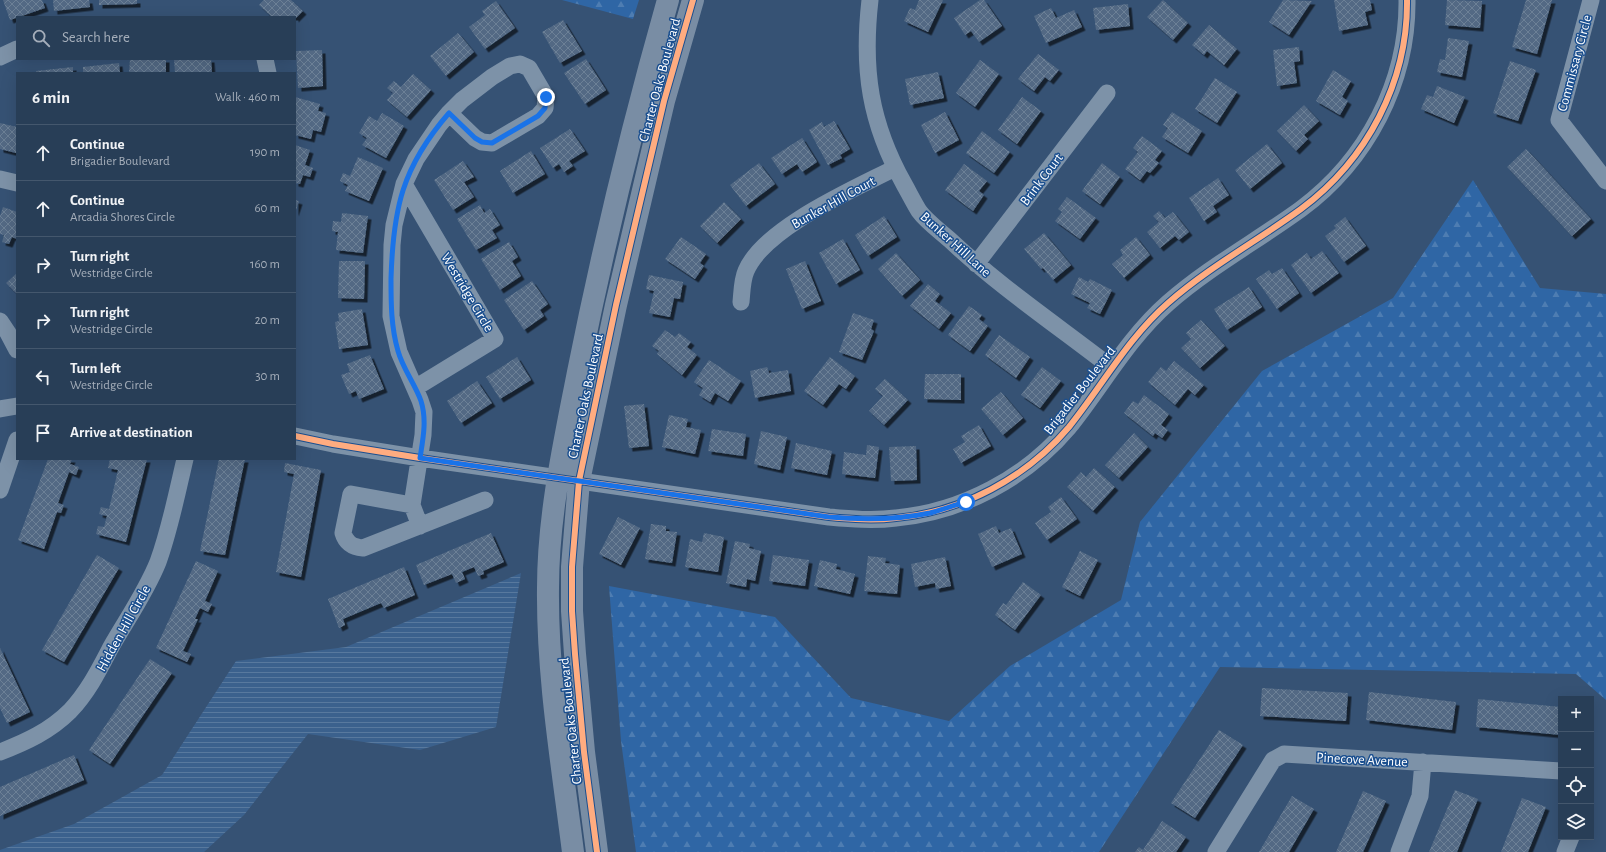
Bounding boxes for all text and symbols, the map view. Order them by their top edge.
street label: Commissary Circle [1555,13,1595,113]
search box [16,16,296,60]
street label: Charter Oaks Boulevard [637,17,683,144]
icon: search [30,27,52,49]
text: Search here [62,30,130,45]
route end [537,88,555,106]
text: 6 min [32,89,70,106]
text: Walk · 460 m [215,91,280,104]
text: Continue [70,137,125,152]
icon: ahead [32,142,54,164]
text: 190 m [250,146,280,159]
street label: Brink Court [1018,151,1066,208]
text: Brigadier Boulevard [70,155,170,168]
street label: Bunker Hill Court [789,174,878,232]
text: Continue [70,193,125,208]
icon: ahead [32,198,54,220]
text: 60 m [254,202,280,215]
street label: Bunker Hill Lane [917,210,993,280]
text: Arcadia Shores Circle [70,211,175,224]
text: Turn right [70,249,129,264]
street label: Westridge Circle [438,251,496,334]
icon: right [32,254,54,276]
text: 160 m [250,258,280,271]
text: Westridge Circle [70,267,153,280]
text: Turn right [70,305,129,320]
icon: right [32,310,54,332]
text: 20 m [255,314,280,327]
text: Westridge Circle [70,323,153,336]
street label: Charter Oaks Boulevard [566,332,606,460]
street label: Brigadier Boulevard [1041,344,1118,437]
text: Turn left [70,361,121,376]
icon: left [32,366,54,388]
text: 30 m [255,370,280,383]
text: Westridge Circle [70,379,153,392]
icon: arrive [32,422,54,444]
text: Arrive at destination [70,425,193,440]
route start [957,493,975,511]
street label: Hidden Hill Circle [94,583,153,674]
street label: Charter Oaks Boulevard [557,657,585,785]
map controls [1558,696,1594,840]
button: + [1558,696,1594,732]
button: − [1558,732,1594,768]
street label: Pinecove Avenue [1316,751,1408,769]
button: locate [1558,768,1594,804]
button: layers [1558,804,1594,840]

